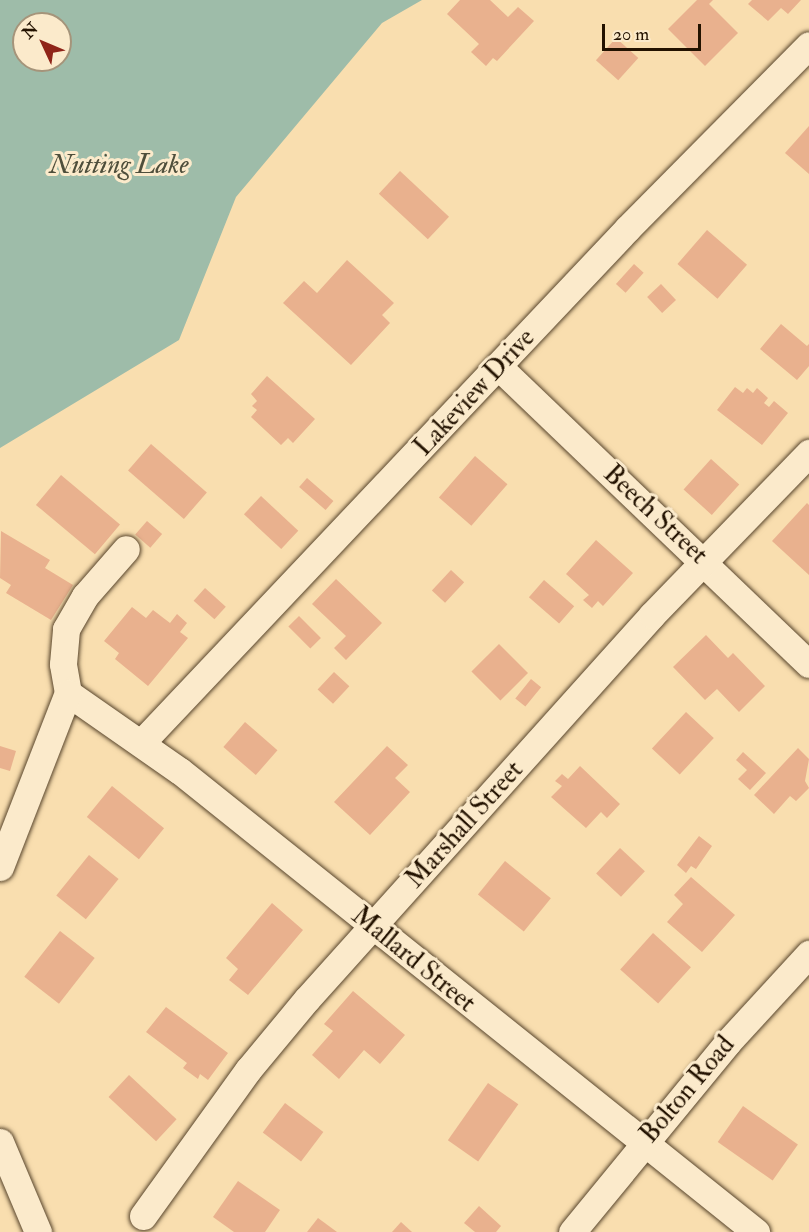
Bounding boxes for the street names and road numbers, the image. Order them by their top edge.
street label: Lakeview Drive [408,323,542,463]
street label: Beech Street [596,459,714,571]
street label: Marshall Street [400,755,530,895]
street label: Mallard Street [345,901,481,1019]
street label: Bolton Road [634,1030,742,1150]

